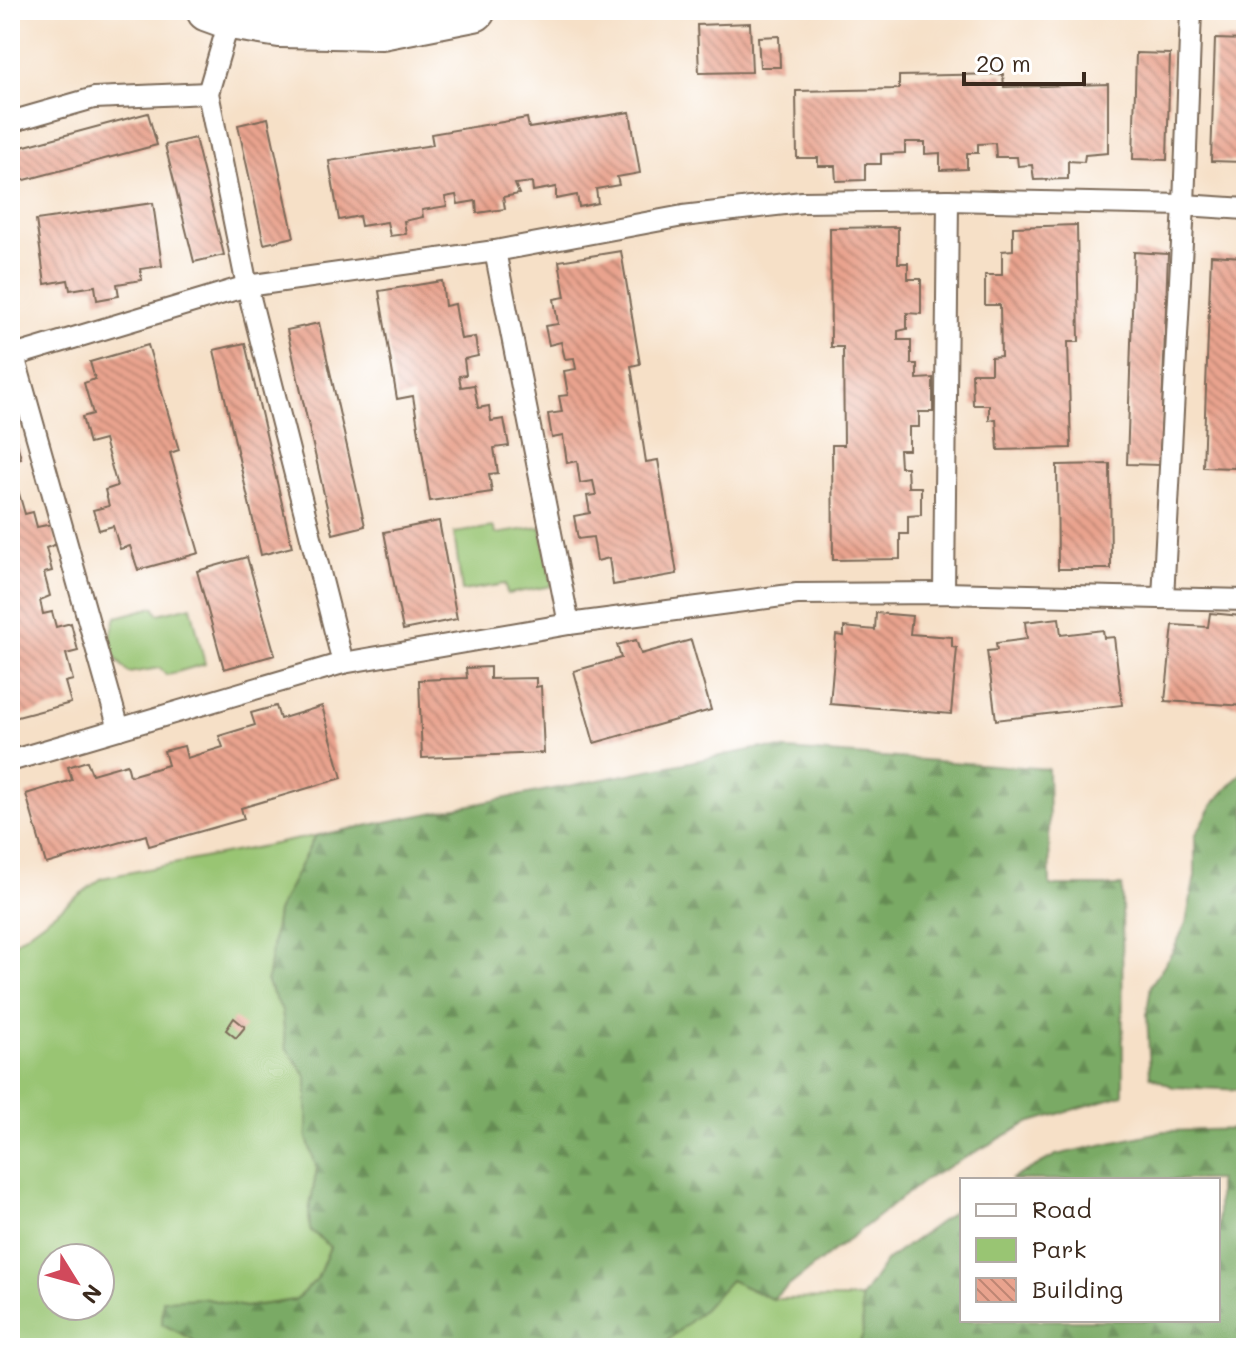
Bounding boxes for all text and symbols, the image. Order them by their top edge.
scale bar [964,36,1084,86]
text: 20 m [976,47,1031,78]
legend [960,1178,1220,1322]
text: Road [1032,1193,1092,1224]
text: Park [1032,1233,1086,1264]
north arrow [36,1242,116,1322]
text: Building [1032,1273,1123,1304]
text: N [76,1279,109,1310]

